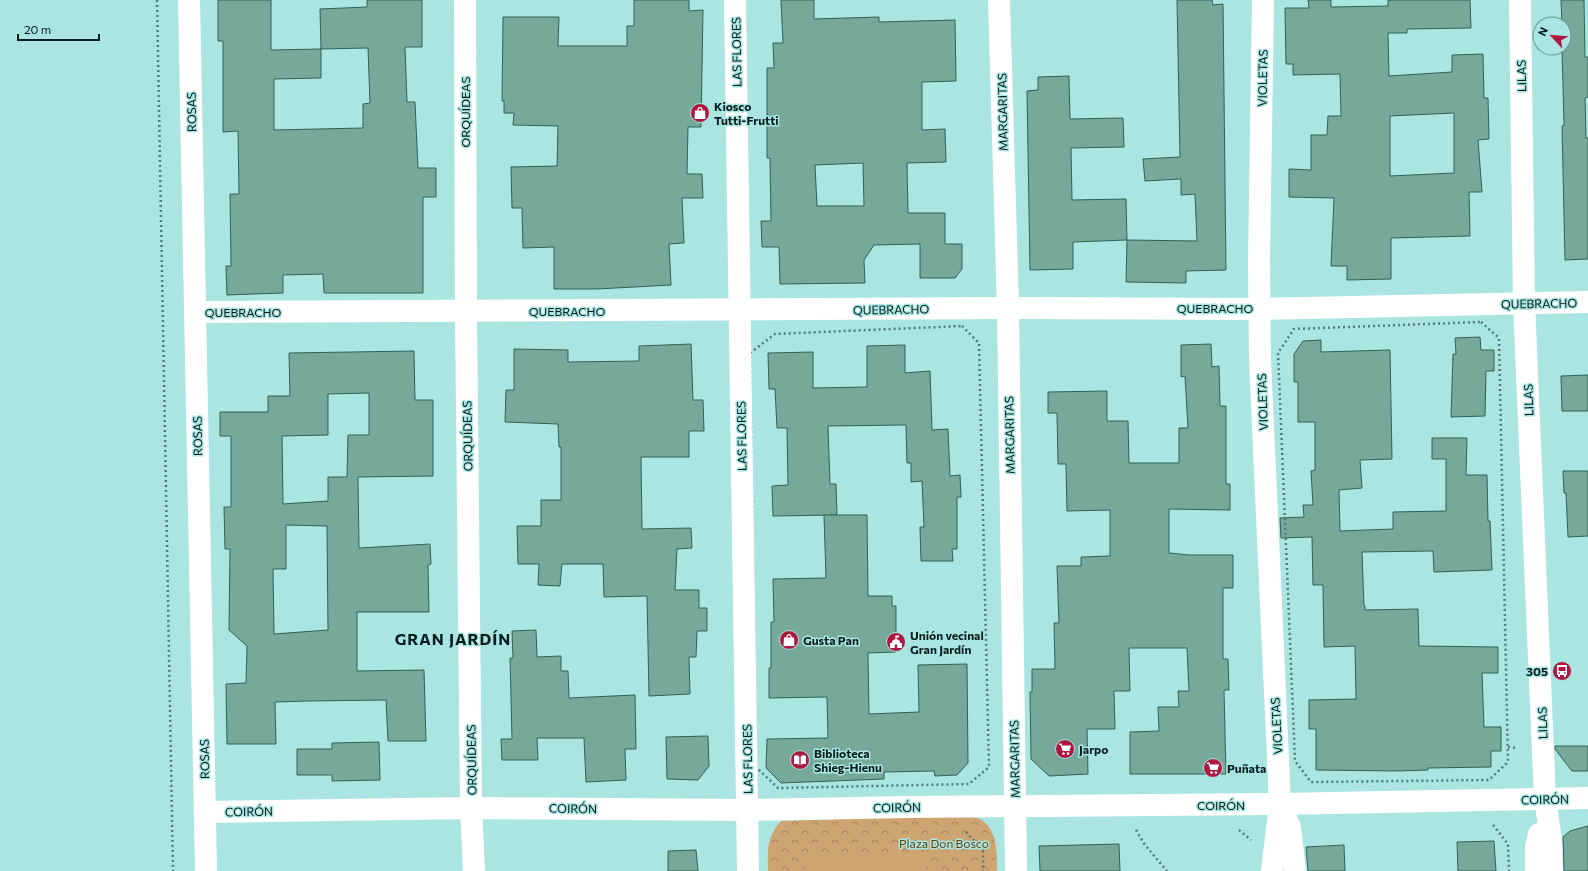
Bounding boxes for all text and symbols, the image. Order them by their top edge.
scale bar [18,16,99,42]
north arrow [1532,16,1572,56]
street label: LAS FLORES [728,17,744,87]
text: 20 m [24,22,51,36]
text: N [1535,25,1550,38]
street label: VIOLETAS [1255,49,1269,107]
street label: LILAS [1514,60,1528,92]
street label: MARGARITAS [994,73,1010,151]
street label: ORQUÍDEAS [458,77,472,147]
street label: ROSAS [184,92,198,132]
place label: Kiosco Tutti-Frutti [714,99,779,127]
shop icon: Kiosco Tutti-Frutti [689,102,711,124]
street label: QUEBRACHO [1501,295,1578,311]
street label: QUEBRACHO [853,301,930,317]
street label: QUEBRACHO [1177,301,1253,315]
street label: QUEBRACHO [529,304,605,318]
street label: QUEBRACHO [205,305,281,319]
street label: VIOLETAS [1254,373,1270,431]
street label: LILAS [1520,384,1536,416]
street label: MARGARITAS [1001,396,1017,474]
street label: ORQUÍDEAS [459,400,475,472]
street label: LAS FLORES [733,401,749,471]
street label: ROSAS [190,416,204,456]
place label: Unión vecinal Gran Jardín [910,628,984,657]
district label: GRAN JARDÍN [395,629,511,648]
shop icon: Gusta Pan [778,629,800,651]
public building icon: Unión vecinal Gran Jardín [885,631,907,653]
place label: Gusta Pan [803,633,859,647]
bus stop icon: 305 [1551,660,1573,682]
place label: 305 [1526,664,1548,678]
street label: VIOLETAS [1268,697,1284,755]
street label: LILAS [1534,707,1550,739]
street label: MARGARITAS [1006,720,1022,798]
street label: ORQUÍDEAS [463,724,479,796]
street label: LAS FLORES [739,724,755,794]
supermarket icon: Jarpo [1054,738,1076,760]
street label: ROSAS [197,739,211,779]
place label: Jarpo [1079,742,1108,757]
place label: Biblioteca Shieg-Hienu [814,746,882,774]
library icon: Biblioteca Shieg-Hienu [789,749,811,771]
supermarket icon: Puñata [1202,757,1224,779]
place label: Puñata [1227,761,1266,775]
street label: COIRÓN [1521,792,1569,806]
street label: COIRÓN [1197,798,1245,812]
street label: COIRÓN [873,800,921,814]
street label: COIRÓN [549,801,597,815]
street label: COIRÓN [225,804,273,818]
park label: Plaza Don Bosco [899,836,989,850]

